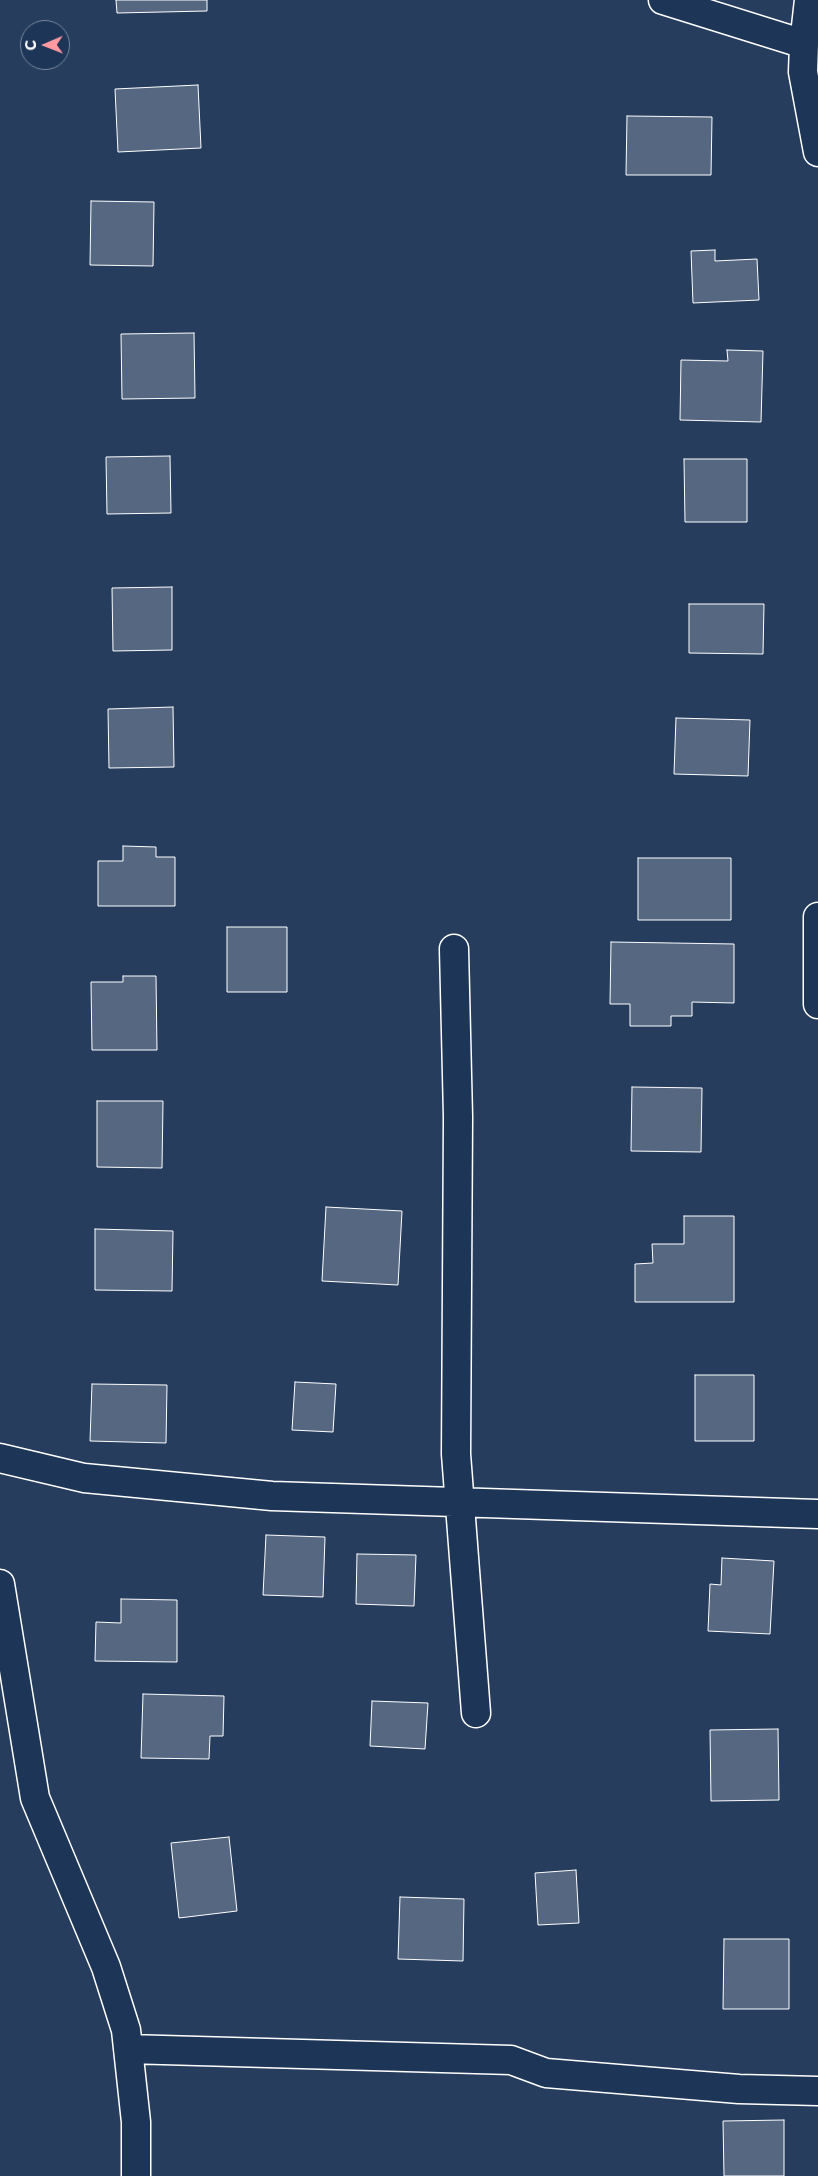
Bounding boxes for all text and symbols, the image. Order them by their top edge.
north arrow [20,20,70,70]
text: С [20,40,41,51]

